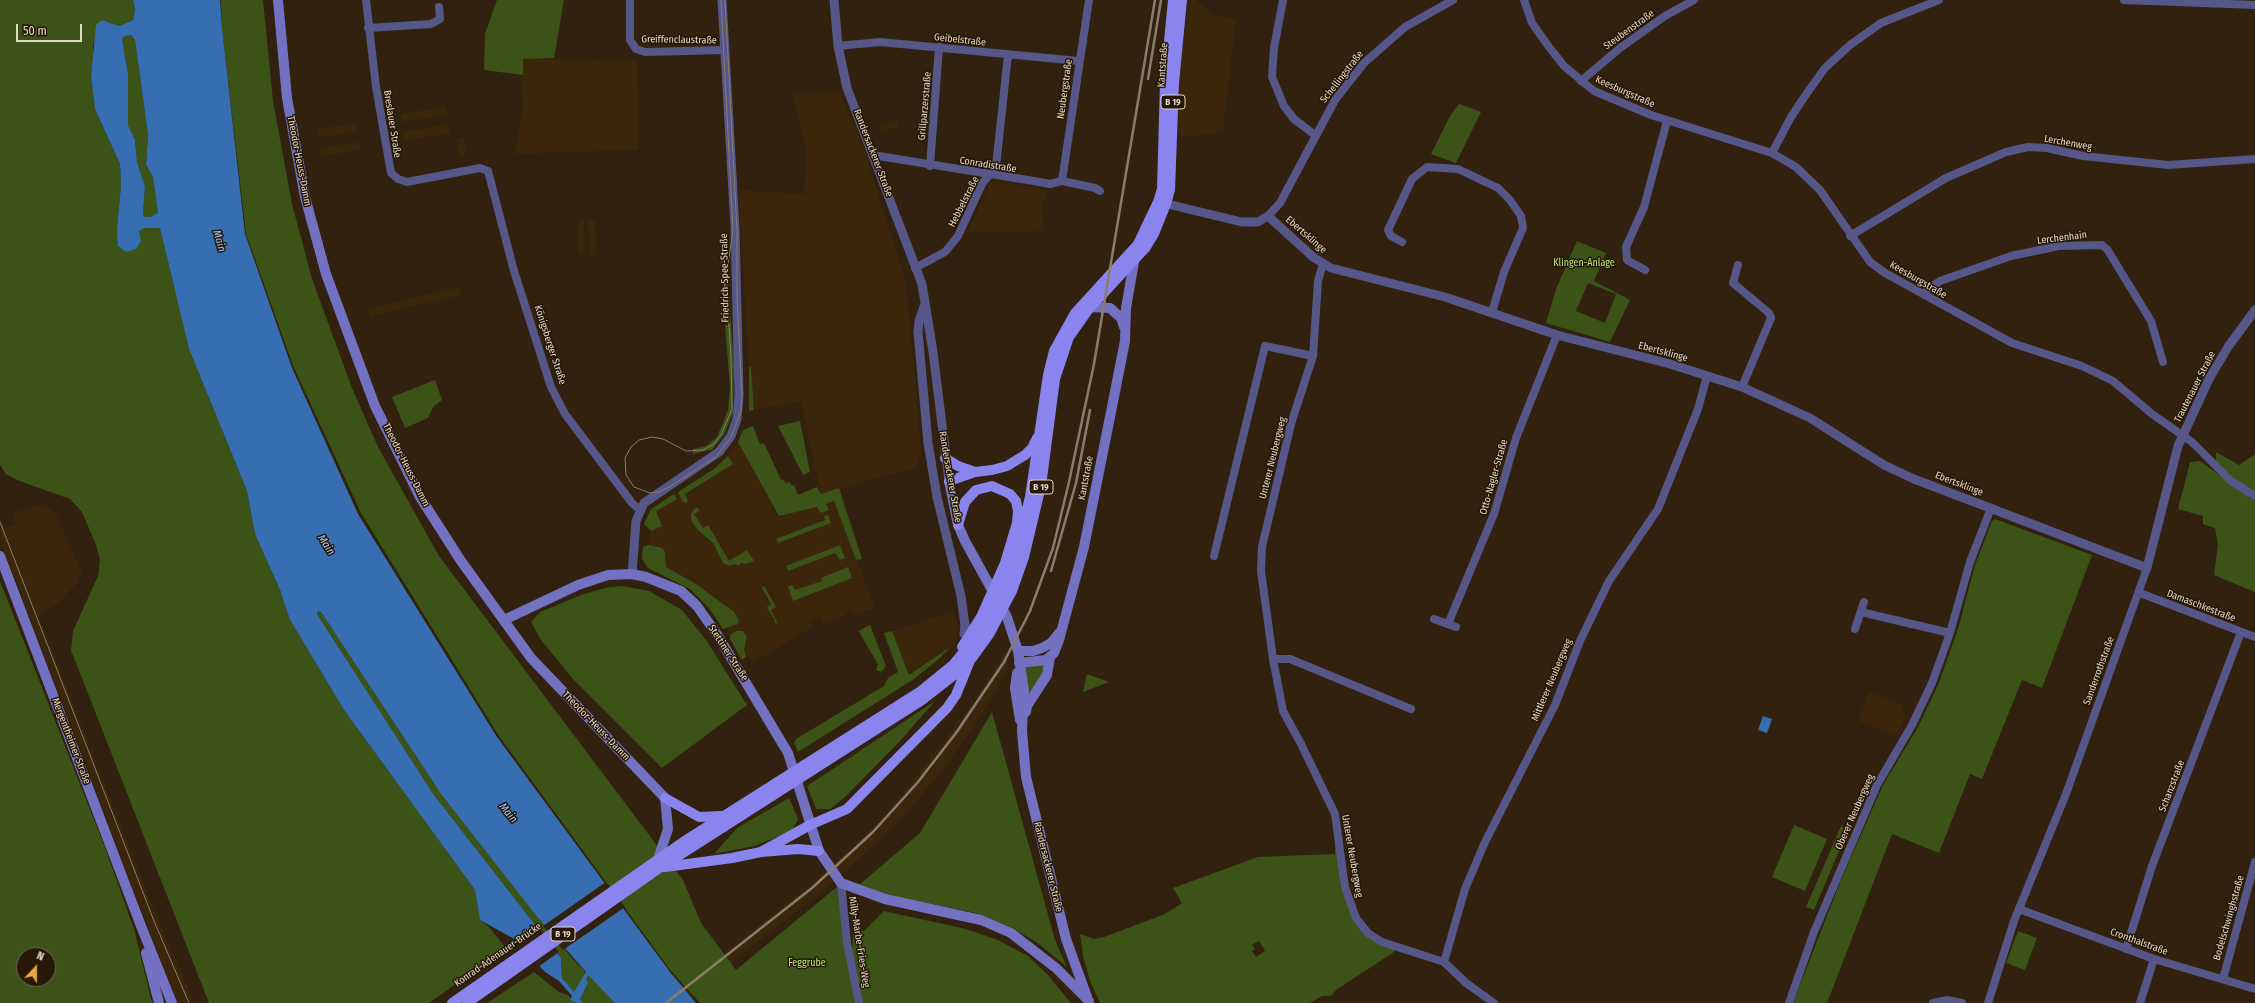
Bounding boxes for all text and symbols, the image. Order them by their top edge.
street label: Steubenstraße [1601,8,1657,52]
scale bar [18,16,84,42]
text: 50 m [23,24,47,38]
street label: Geibelstraße [934,31,986,49]
street label: Greiffenclaustraße [641,33,717,47]
street label: Kantstraße [1155,42,1171,88]
street label: Schellingstraße [1318,48,1366,106]
street label: Neubergstraße [1055,58,1075,120]
street label: Grillparzerstraße [916,71,934,141]
street label: Keesburgstraße [1593,74,1657,110]
street label: Breslauer Straße [381,89,403,159]
road number: B 19 [1161,95,1185,109]
street label: Randersackerer Straße [851,108,895,198]
street label: Theodor-Heuss-Damm [284,115,314,207]
street label: Lerchenweg [2043,133,2093,153]
street label: Conradistraße [959,155,1017,175]
street label: Hebbelstraße [946,175,982,229]
street label: Ebertsklinge [1283,214,1329,256]
water label: Main [210,229,228,253]
street label: Lerchenhain [2036,229,2088,247]
street label: Friedrich-Spee-Straße [718,233,732,323]
park label: Klingen-Anlage [1553,257,1615,269]
street label: Keesburgstraße [1887,259,1949,301]
street label: Königsberger Straße [532,304,568,386]
street label: Ebertsklinge [1637,340,1689,364]
street label: Trautenauer Straße [2172,349,2218,425]
street label: Unterer Neubergweg [1257,416,1289,500]
street label: Theodor-Heuss-Damm [380,421,432,509]
street label: Randersackerer Straße [936,430,964,524]
street label: Otto-Nagler-Straße [1478,438,1510,516]
street label: Kantstraße [1076,455,1096,501]
street label: Ebertsklinge [1933,469,1985,499]
road number: B 19 [1029,480,1053,494]
water label: Main [314,532,338,558]
street label: Damaschkestraße [2165,587,2237,625]
street label: Stettiner Straße [705,623,751,683]
street label: Sanderrothstraße [2081,635,2117,707]
street label: Mittlerer Neubergweg [1529,637,1575,723]
street label: Theodor-Heuss-Damm [560,689,632,763]
street label: Mergentheimer Straße [49,696,93,786]
street label: Schanzstraße [2157,758,2187,814]
street label: Oberer Neubergweg [1833,772,1877,852]
water label: Main [496,800,520,826]
street label: Unterer Neubergweg [1339,814,1365,898]
street label: Randersackerer Straße [1031,821,1065,913]
street label: Bodelschwinghstraße [2211,874,2247,962]
street label: Milly-Marbe-Fries-Weg [846,896,872,988]
street label: Konrad-Adenauer-Brücke [452,920,544,990]
street label: Cronthalstraße [2108,926,2170,958]
road number: B 19 [551,927,575,941]
north arrow [16,947,56,987]
text: N [35,949,46,964]
park label: Feggrube [788,957,826,969]

